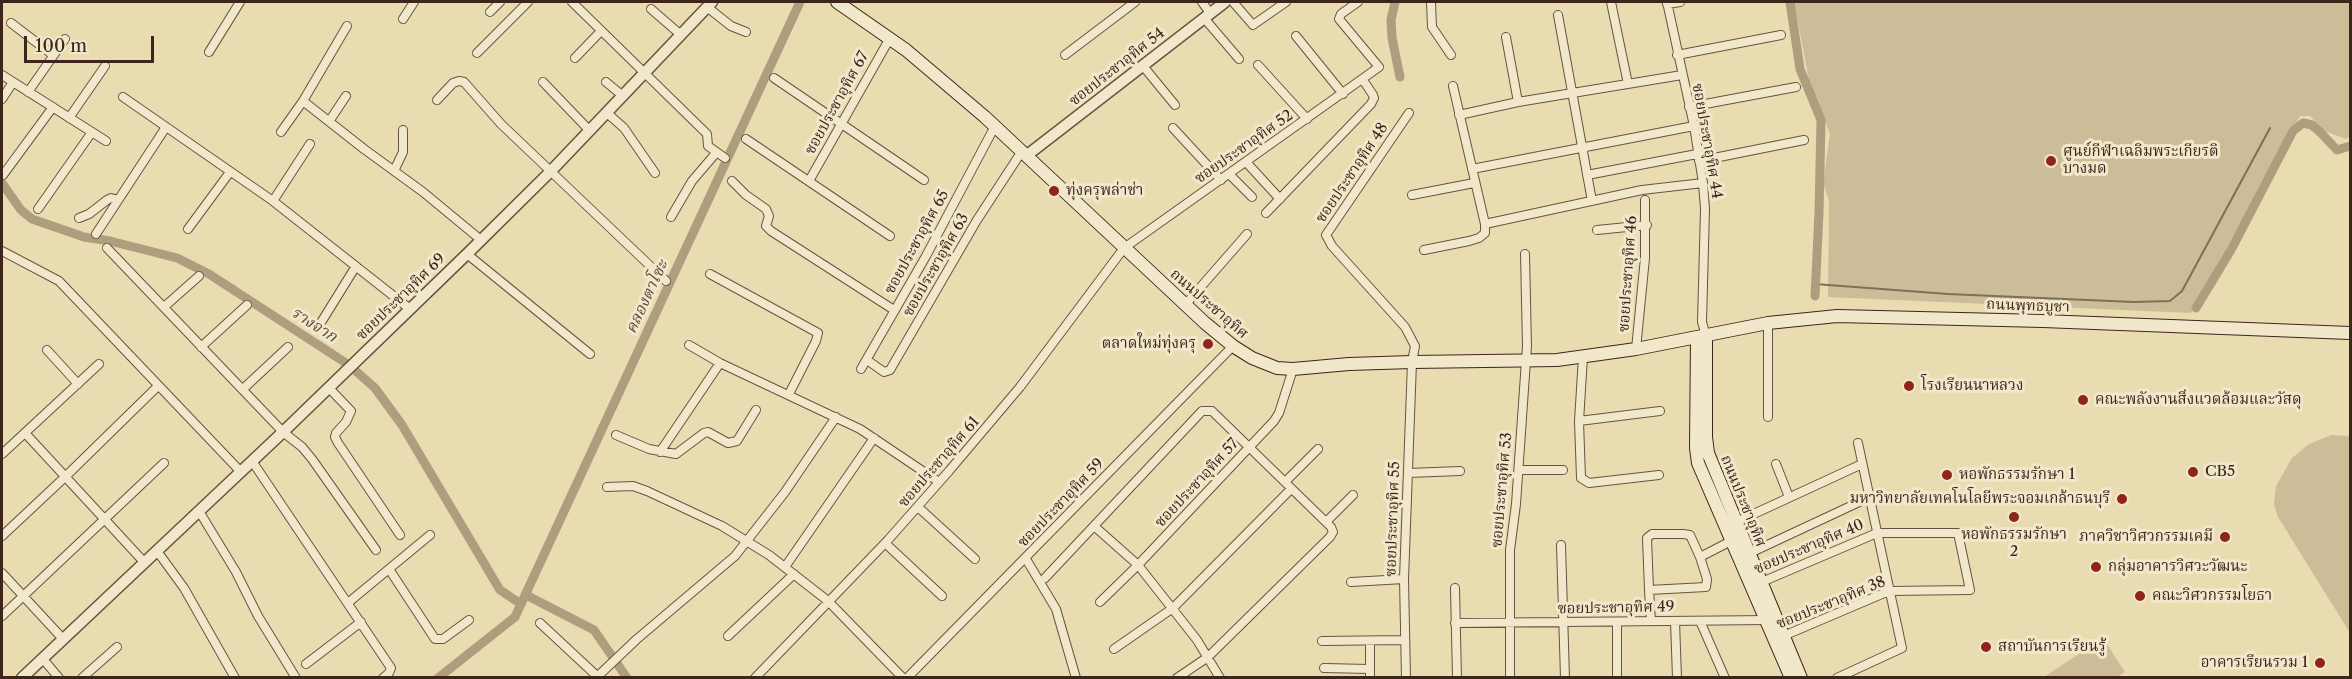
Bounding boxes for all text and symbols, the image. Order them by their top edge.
scale bar [27,24,158,62]
street label: ซอยประชาอุทิศ 54 [1066,24,1168,110]
text: 100 m [35,35,87,57]
street label: ซอยประชาอุทิศ 67 [801,48,873,158]
street label: ซอยประชาอุทิศ 44 [1688,82,1726,200]
street label: ซอยประชาอุทิศ 52 [1191,106,1297,188]
street label: ซอยประชาอุทิศ 48 [1312,120,1392,226]
place label: ศูนย์กีฬาเฉลิมพระเกียรติ บางมด [2063,143,2219,178]
marker: ศูนย์กีฬาเฉลิมพระเกียรติ บางมด [2044,154,2058,168]
place label: ทุ่งครุพล่าช่า [1066,182,1143,200]
marker: ทุ่งครุพล่าช่า [1047,184,1061,198]
street label: ซอยประชาอุทิศ 65 [881,187,953,297]
street label: ซอยประชาอุทิศ 63 [899,210,973,320]
street label: ซอยประชาอุทิศ 46 [1615,215,1641,333]
street label: ซอยประชาอุทิศ 69 [353,250,449,344]
water label: คลองตาโซะ [622,257,672,337]
street label: ถนนประชาอุทิศ [1166,265,1252,343]
street label: ถนนพุทธบูชา [1986,296,2070,316]
water label: รางจาก [288,303,340,347]
place label: ตลาดใหม่ทุ่งครุ [1102,335,1196,353]
marker: ตลาดใหม่ทุ่งครุ [1201,337,1215,351]
place label: โรงเรียนนาหลวง [1921,377,2023,395]
marker: โรงเรียนนาหลวง [1902,379,1916,393]
place label: คณะพลังงานสิ่งแวดล้อมและวัสดุ [2095,391,2301,409]
marker: คณะพลังงานสิ่งแวดล้อมและวัสดุ [2076,393,2090,407]
street label: ซอยประชาอุทิศ 61 [895,413,983,511]
street label: ซอยประชาอุทิศ 53 [1488,432,1516,548]
street label: ซอยประชาอุทิศ 57 [1151,435,1243,531]
street label: ถนนประชาอุทิศ [1716,452,1770,550]
street label: ซอยประชาอุทิศ 59 [1014,455,1108,551]
street label: ซอยประชาอุทิศ 55 [1382,461,1404,577]
place label: CB5 [2205,463,2235,481]
marker: CB5 [2186,465,2200,479]
place label: หอพักธรรมรักษา 1 [1959,466,2075,484]
marker: หอพักธรรมรักษา 1 [1940,468,1954,482]
place label: มหาวิทยาลัยเทคโนโลยีพระจอมเกล้าธนบุรี [1850,490,2110,508]
marker: มหาวิทยาลัยเทคโนโลยีพระจอมเกล้าธนบุรี [2115,492,2129,506]
marker: หอพักธรรมรักษา 2 [2007,510,2021,524]
street label: ซอยประชาอุทิศ 40 [1751,516,1867,578]
place label: หอพักธรรมรักษา 2 [1961,526,2067,561]
place label: ภาควิชาวิศวกรรมเคมี [2079,528,2213,546]
marker: ภาควิชาวิศวกรรมเคมี [2218,530,2232,544]
place label: กลุ่มอาคารวิศวะวัฒนะ [2108,558,2247,576]
marker: กลุ่มอาคารวิศวะวัฒนะ [2089,560,2103,574]
street label: ซอยประชาอุทิศ 38 [1774,573,1888,633]
place label: คณะวิศวกรรมโยธา [2152,587,2272,605]
marker: คณะวิศวกรรมโยธา [2133,589,2147,603]
street label: ซอยประชาอุทิศ 49 [1557,598,1675,618]
place label: สถาบันการเรียนรู้ [1998,638,2106,656]
marker: สถาบันการเรียนรู้ [1979,640,1993,654]
place label: อาคารเรียนรวม 1 [2201,654,2308,672]
marker: อาคารเรียนรวม 1 [2313,656,2327,670]

